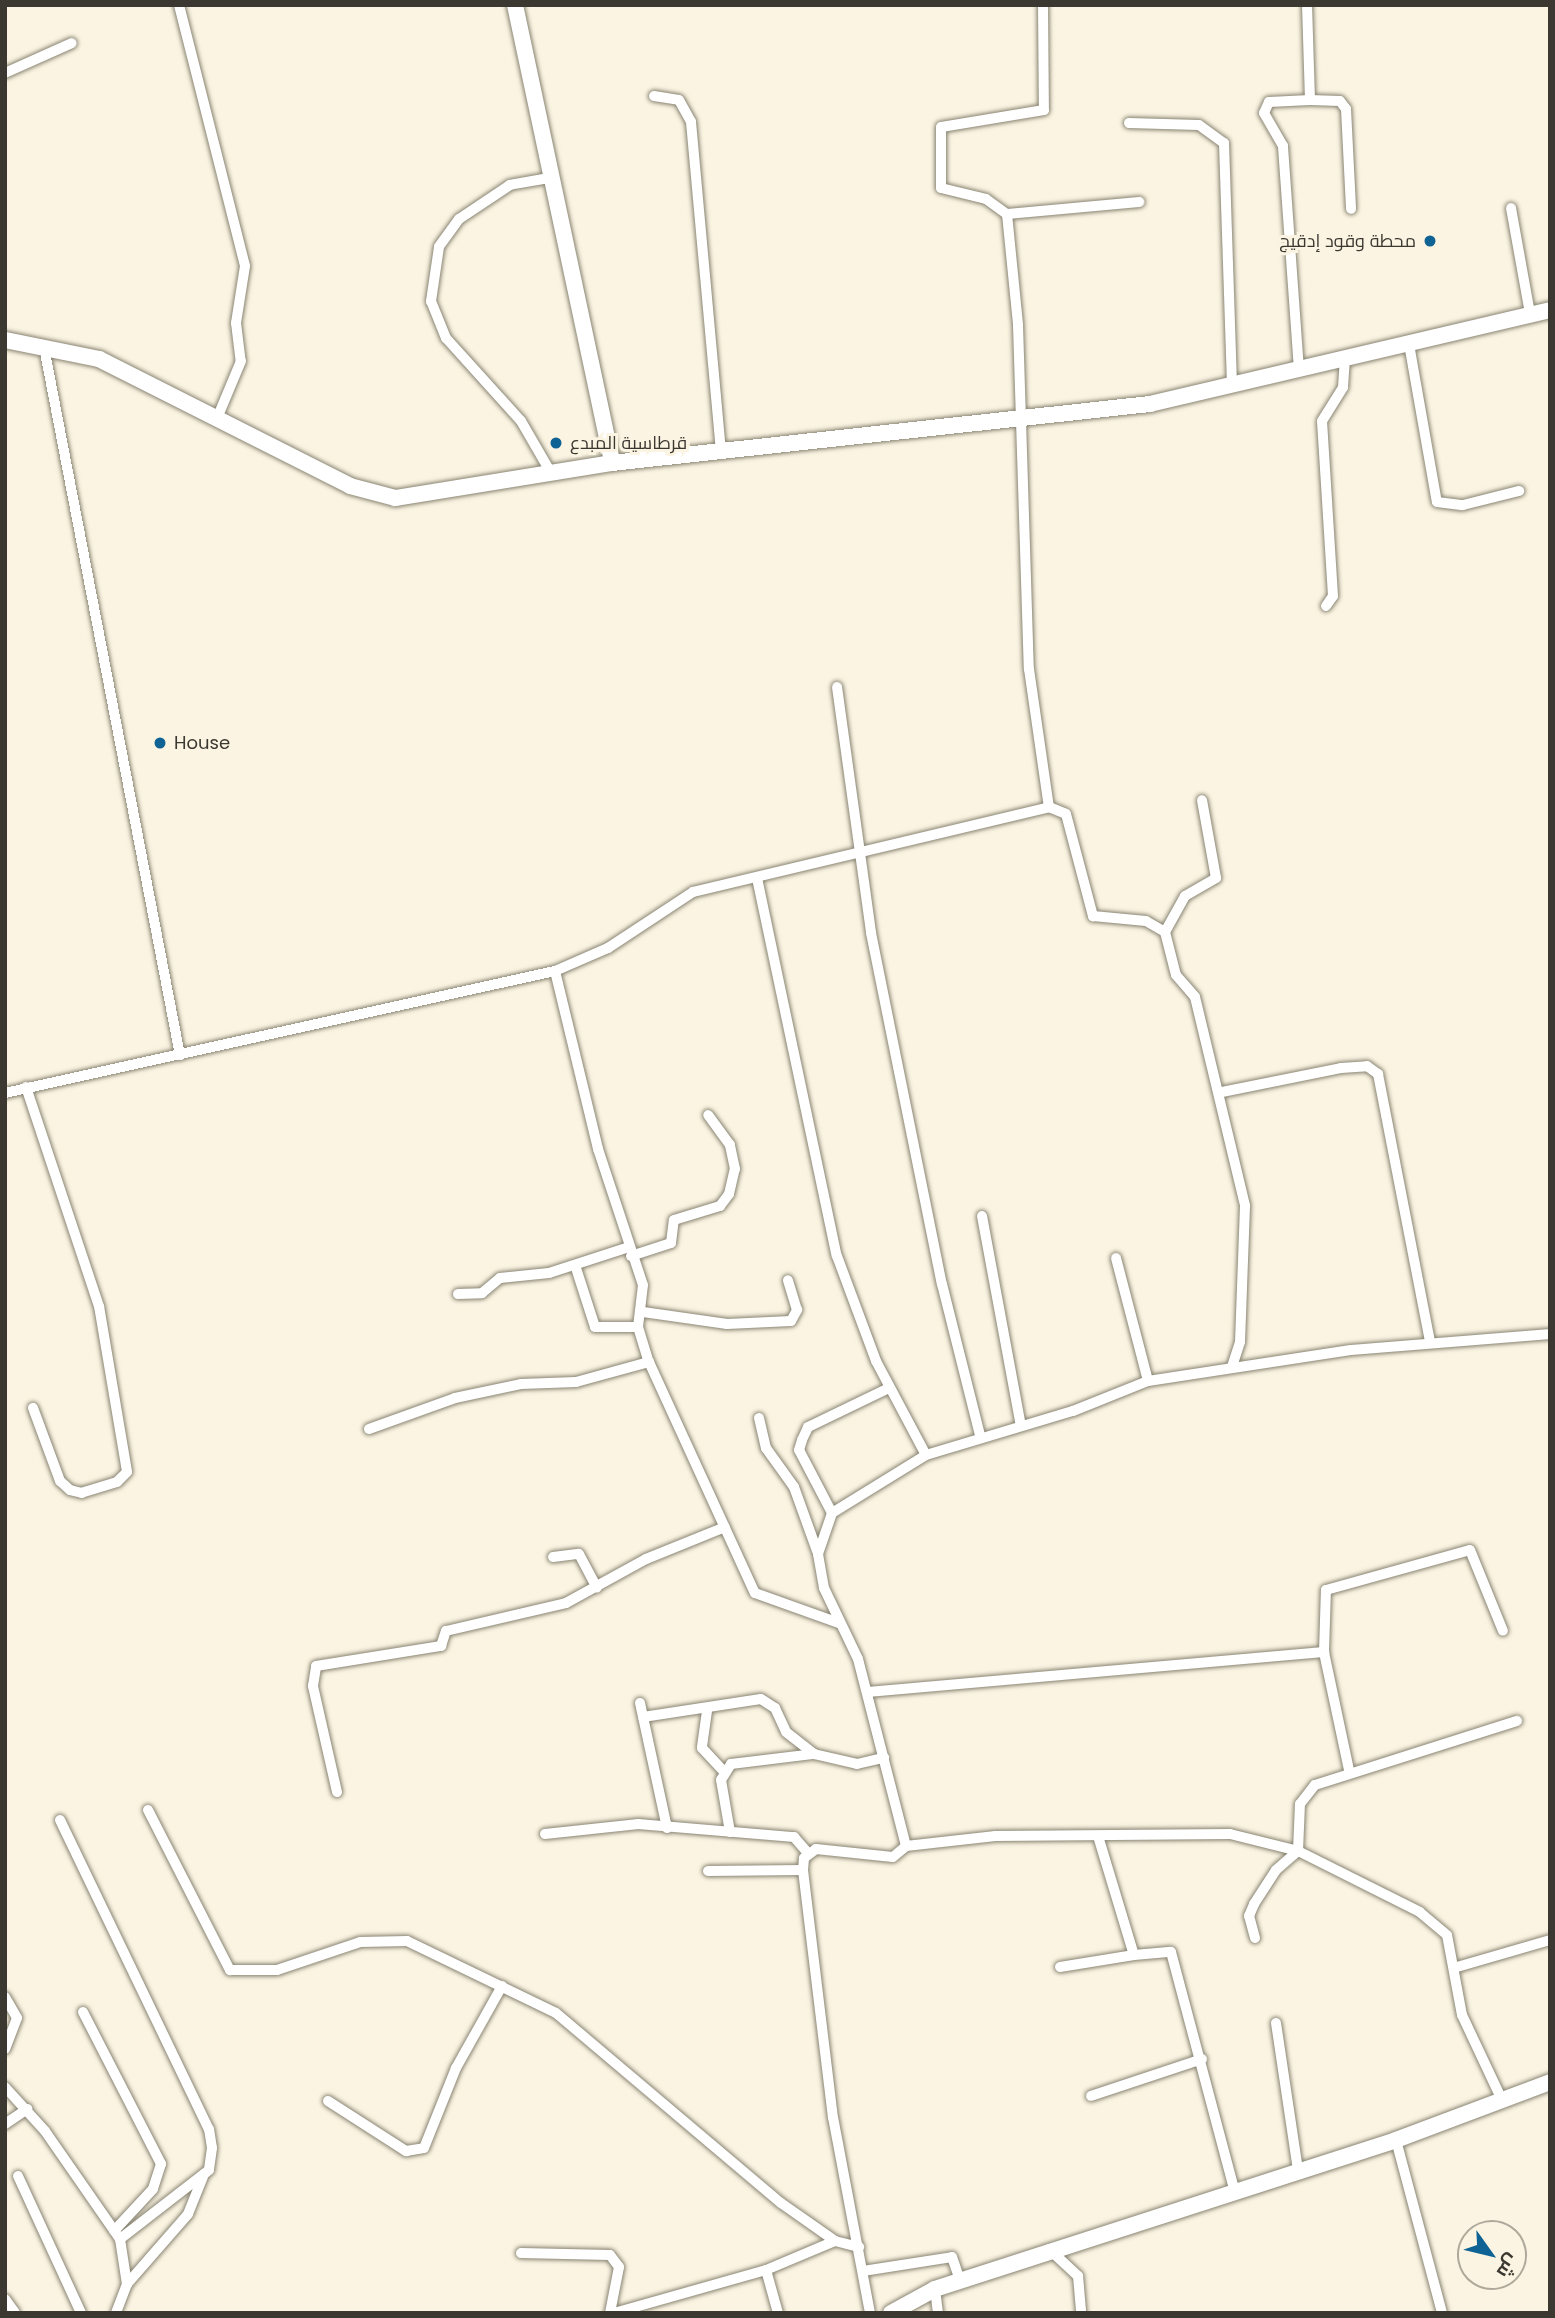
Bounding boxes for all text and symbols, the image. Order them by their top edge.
place label: محطة وقود إدقيج [1279,230,1416,252]
marker: محطة وقود إدقيج [1422,233,1438,249]
place label: قرطاسية المبدع [570,432,687,454]
marker: قرطاسية المبدع [548,435,564,451]
place label: House [174,732,230,754]
marker: House [152,735,168,751]
north arrow [1457,2220,1527,2290]
text: ش [1490,2248,1526,2284]

